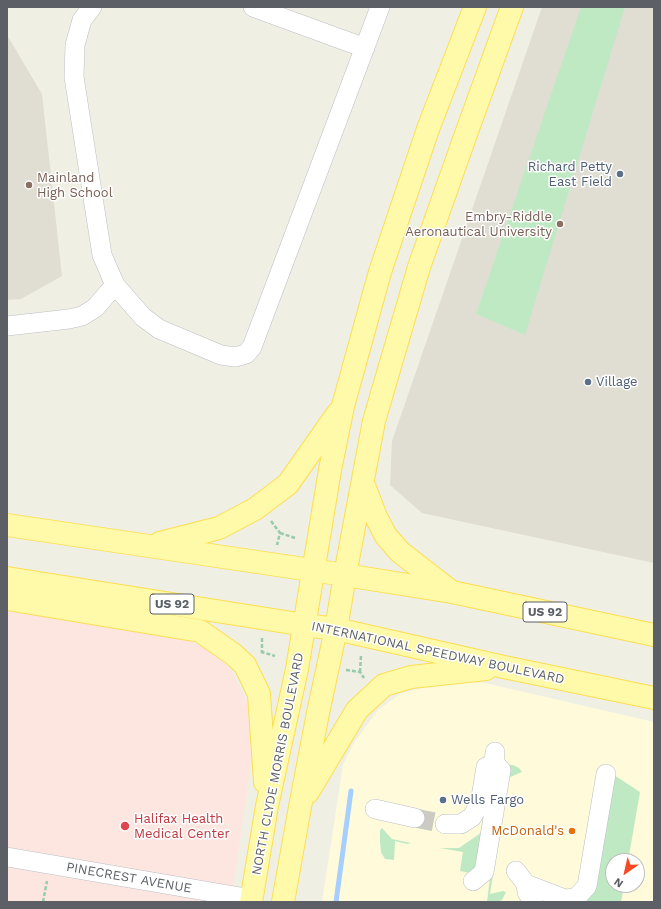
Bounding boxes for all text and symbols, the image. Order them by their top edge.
place label: Richard Petty East Field [528,159,612,190]
marker: Richard Petty East Field [615,169,625,179]
place label: Mainland High School [37,170,113,201]
marker: Mainland High School [24,180,34,190]
place label: Embry-Riddle Aeronautical University [405,209,552,240]
marker: Embry-Riddle Aeronautical University [555,219,565,229]
place label: Village [596,374,638,390]
marker: Village [583,377,593,387]
road number: US 92 [150,594,194,614]
road number: US 92 [523,602,567,622]
street label: INTERNATIONAL SPEEDWAY BOULEVARD [310,619,566,687]
street label: NORTH CLYDE MORRIS BOULEVARD [249,651,307,877]
place label: Wells Fargo [451,792,524,808]
marker: Wells Fargo [438,795,448,805]
place label: Halifax Health Medical Center [134,811,230,842]
marker: Halifax Health Medical Center [119,820,131,832]
place label: McDonald's [491,823,564,839]
marker: McDonald's [567,826,577,836]
north arrow [605,853,645,893]
street label: PINECREST AVENUE [65,859,193,897]
text: N [612,875,626,890]

